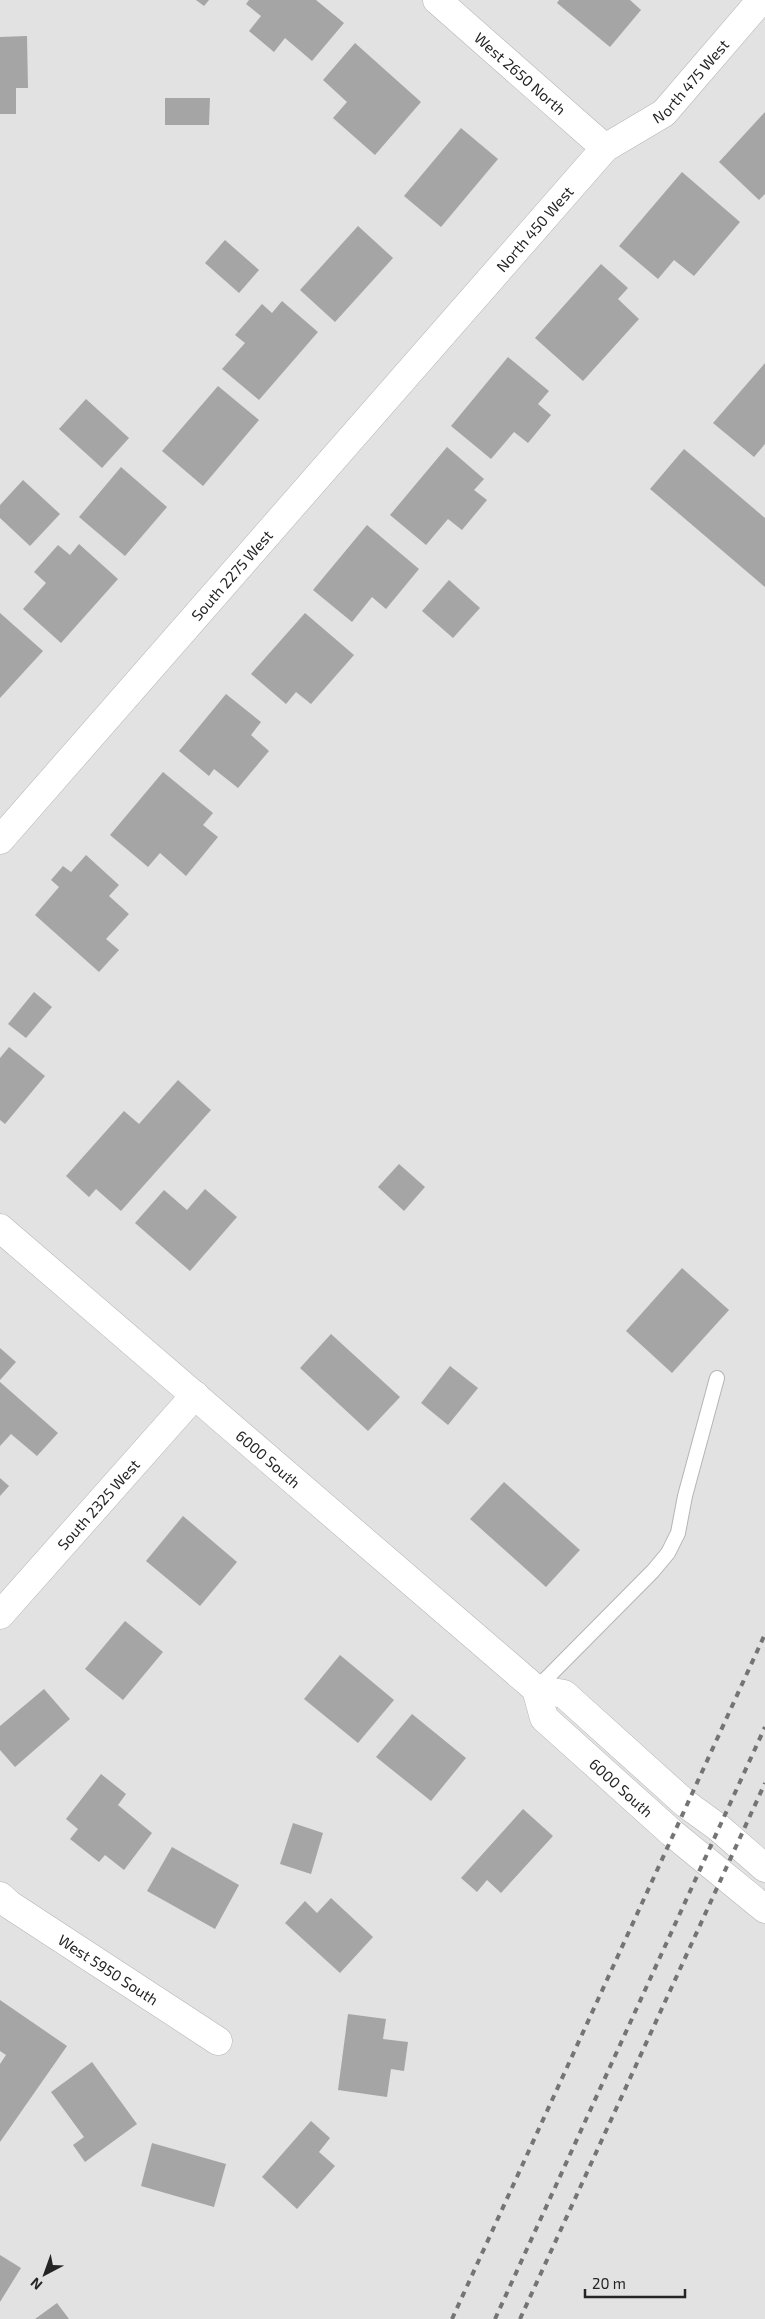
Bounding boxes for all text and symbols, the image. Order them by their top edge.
street label: West 2650 North [471,28,570,118]
street label: North 475 West [649,35,733,127]
street label: North 450 West [492,182,577,275]
street label: South 2275 West [187,526,276,624]
street label: 6000 South [233,1426,304,1491]
street label: South 2325 West [53,1455,143,1553]
street label: 6000 South [586,1754,657,1821]
street label: West 5950 South [55,1930,162,2009]
north arrow [20,2249,70,2299]
scale bar [585,2266,685,2298]
text: N [27,2274,46,2294]
text: 20 m [592,2274,626,2292]

